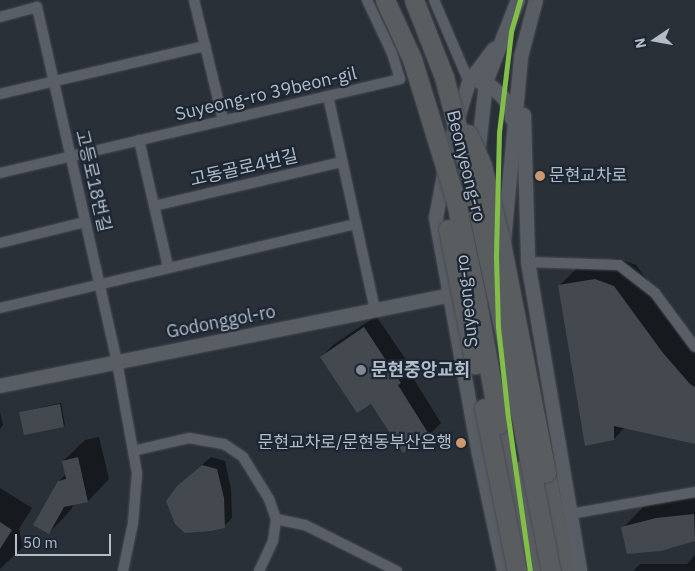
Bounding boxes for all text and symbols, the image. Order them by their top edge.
north arrow [630,15,680,65]
text: N [630,36,650,50]
street label: Suyeong-ro 39beon-gil [173,63,359,125]
street label: Beonyeong-ro [442,108,490,224]
street label: 고등로18번길 [71,128,115,234]
street label: 고동골로4번길 [188,145,300,191]
place label: 문현교차로 [549,166,627,186]
marker: 문현교차로 [535,171,545,181]
street label: Suyeong-ro [451,254,483,348]
street label: Godonggol-ro [165,301,277,343]
place label: 문현중앙교회 [371,359,470,381]
marker: 문현중앙교회 [355,364,367,376]
place label: 문현교차로/문현동부산은행 [258,433,452,453]
marker: 문현교차로/문현동부산은행 [456,438,466,448]
scale bar [18,524,114,556]
text: 50 m [23,533,58,552]

